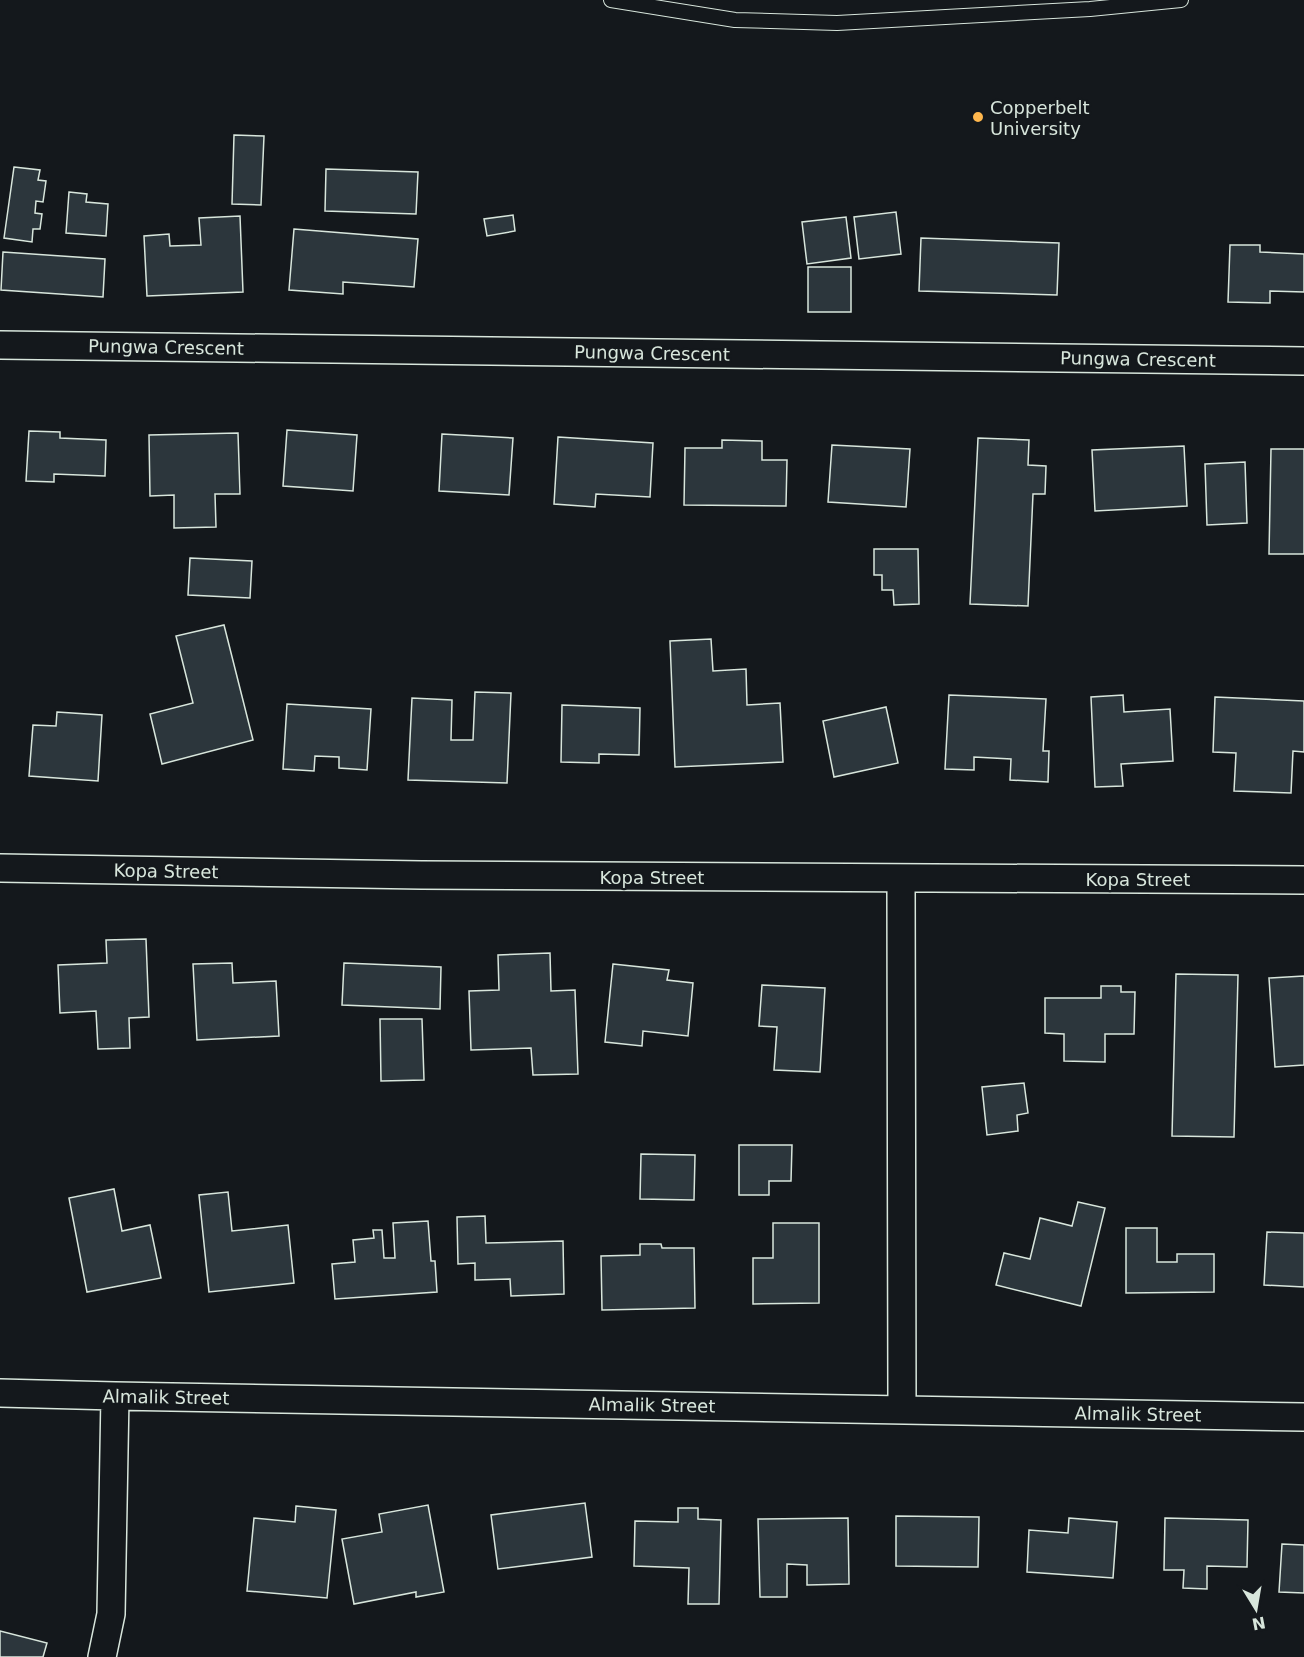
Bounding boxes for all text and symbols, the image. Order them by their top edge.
place label: Copperbelt University [990,97,1089,139]
marker: Copperbelt University [971,110,985,124]
street label: Pungwa Crescent [88,335,244,359]
street label: Pungwa Crescent [574,341,730,365]
street label: Pungwa Crescent [1060,347,1216,371]
street label: Kopa Street [113,860,219,882]
street label: Kopa Street [600,867,704,888]
street label: Kopa Street [1086,869,1190,890]
street label: Almalik Street [102,1385,230,1409]
street label: Almalik Street [588,1393,716,1417]
street label: Almalik Street [1074,1402,1202,1426]
north arrow [1226,1579,1286,1639]
text: N [1250,1613,1267,1634]

